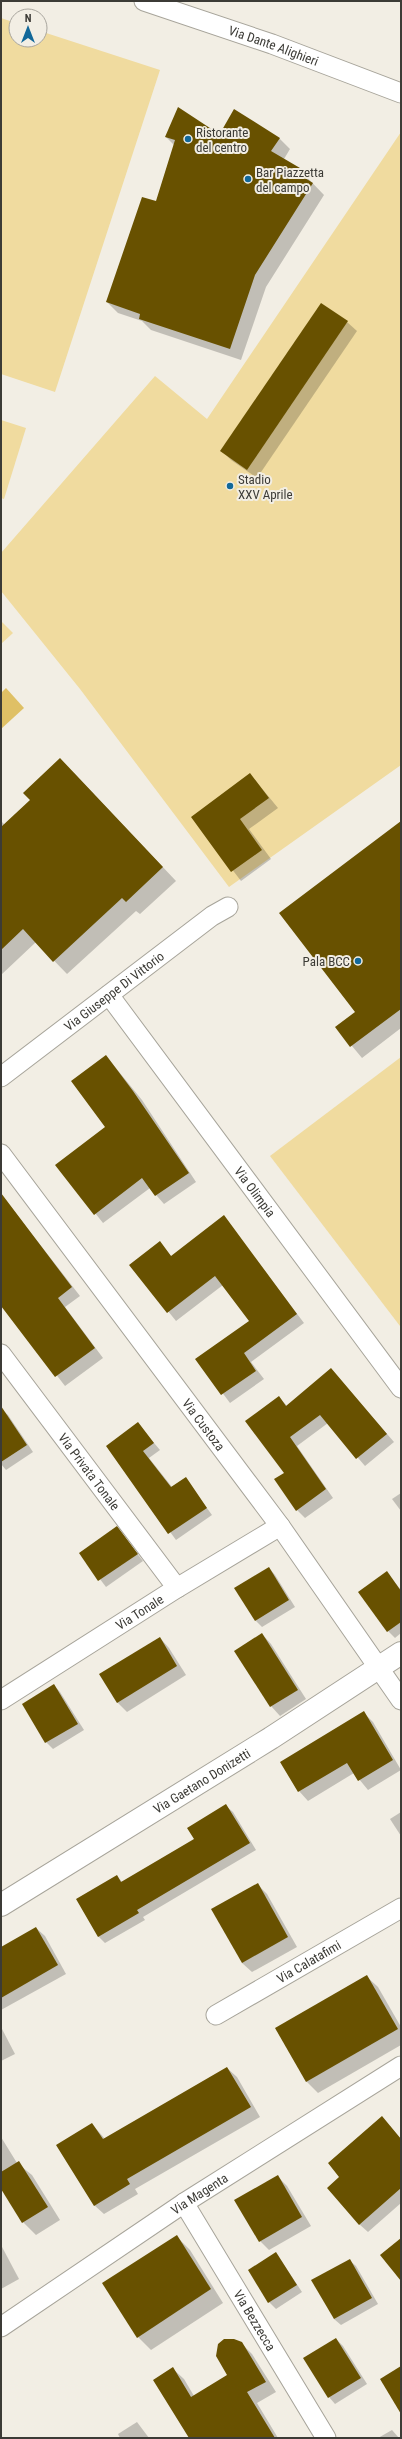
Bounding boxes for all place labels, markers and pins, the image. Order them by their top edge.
place label: Ristorante del centro [196,125,248,155]
marker: Ristorante del centro [183,134,193,144]
place label: Bar Piazzetta del campo [256,165,324,195]
marker: Bar Piazzetta del campo [243,174,253,184]
place label: Stadio XXV Aprile [238,472,293,502]
marker: Stadio XXV Aprile [225,481,235,491]
place label: Pala BCC [303,954,350,969]
marker: Pala BCC [353,956,363,966]

